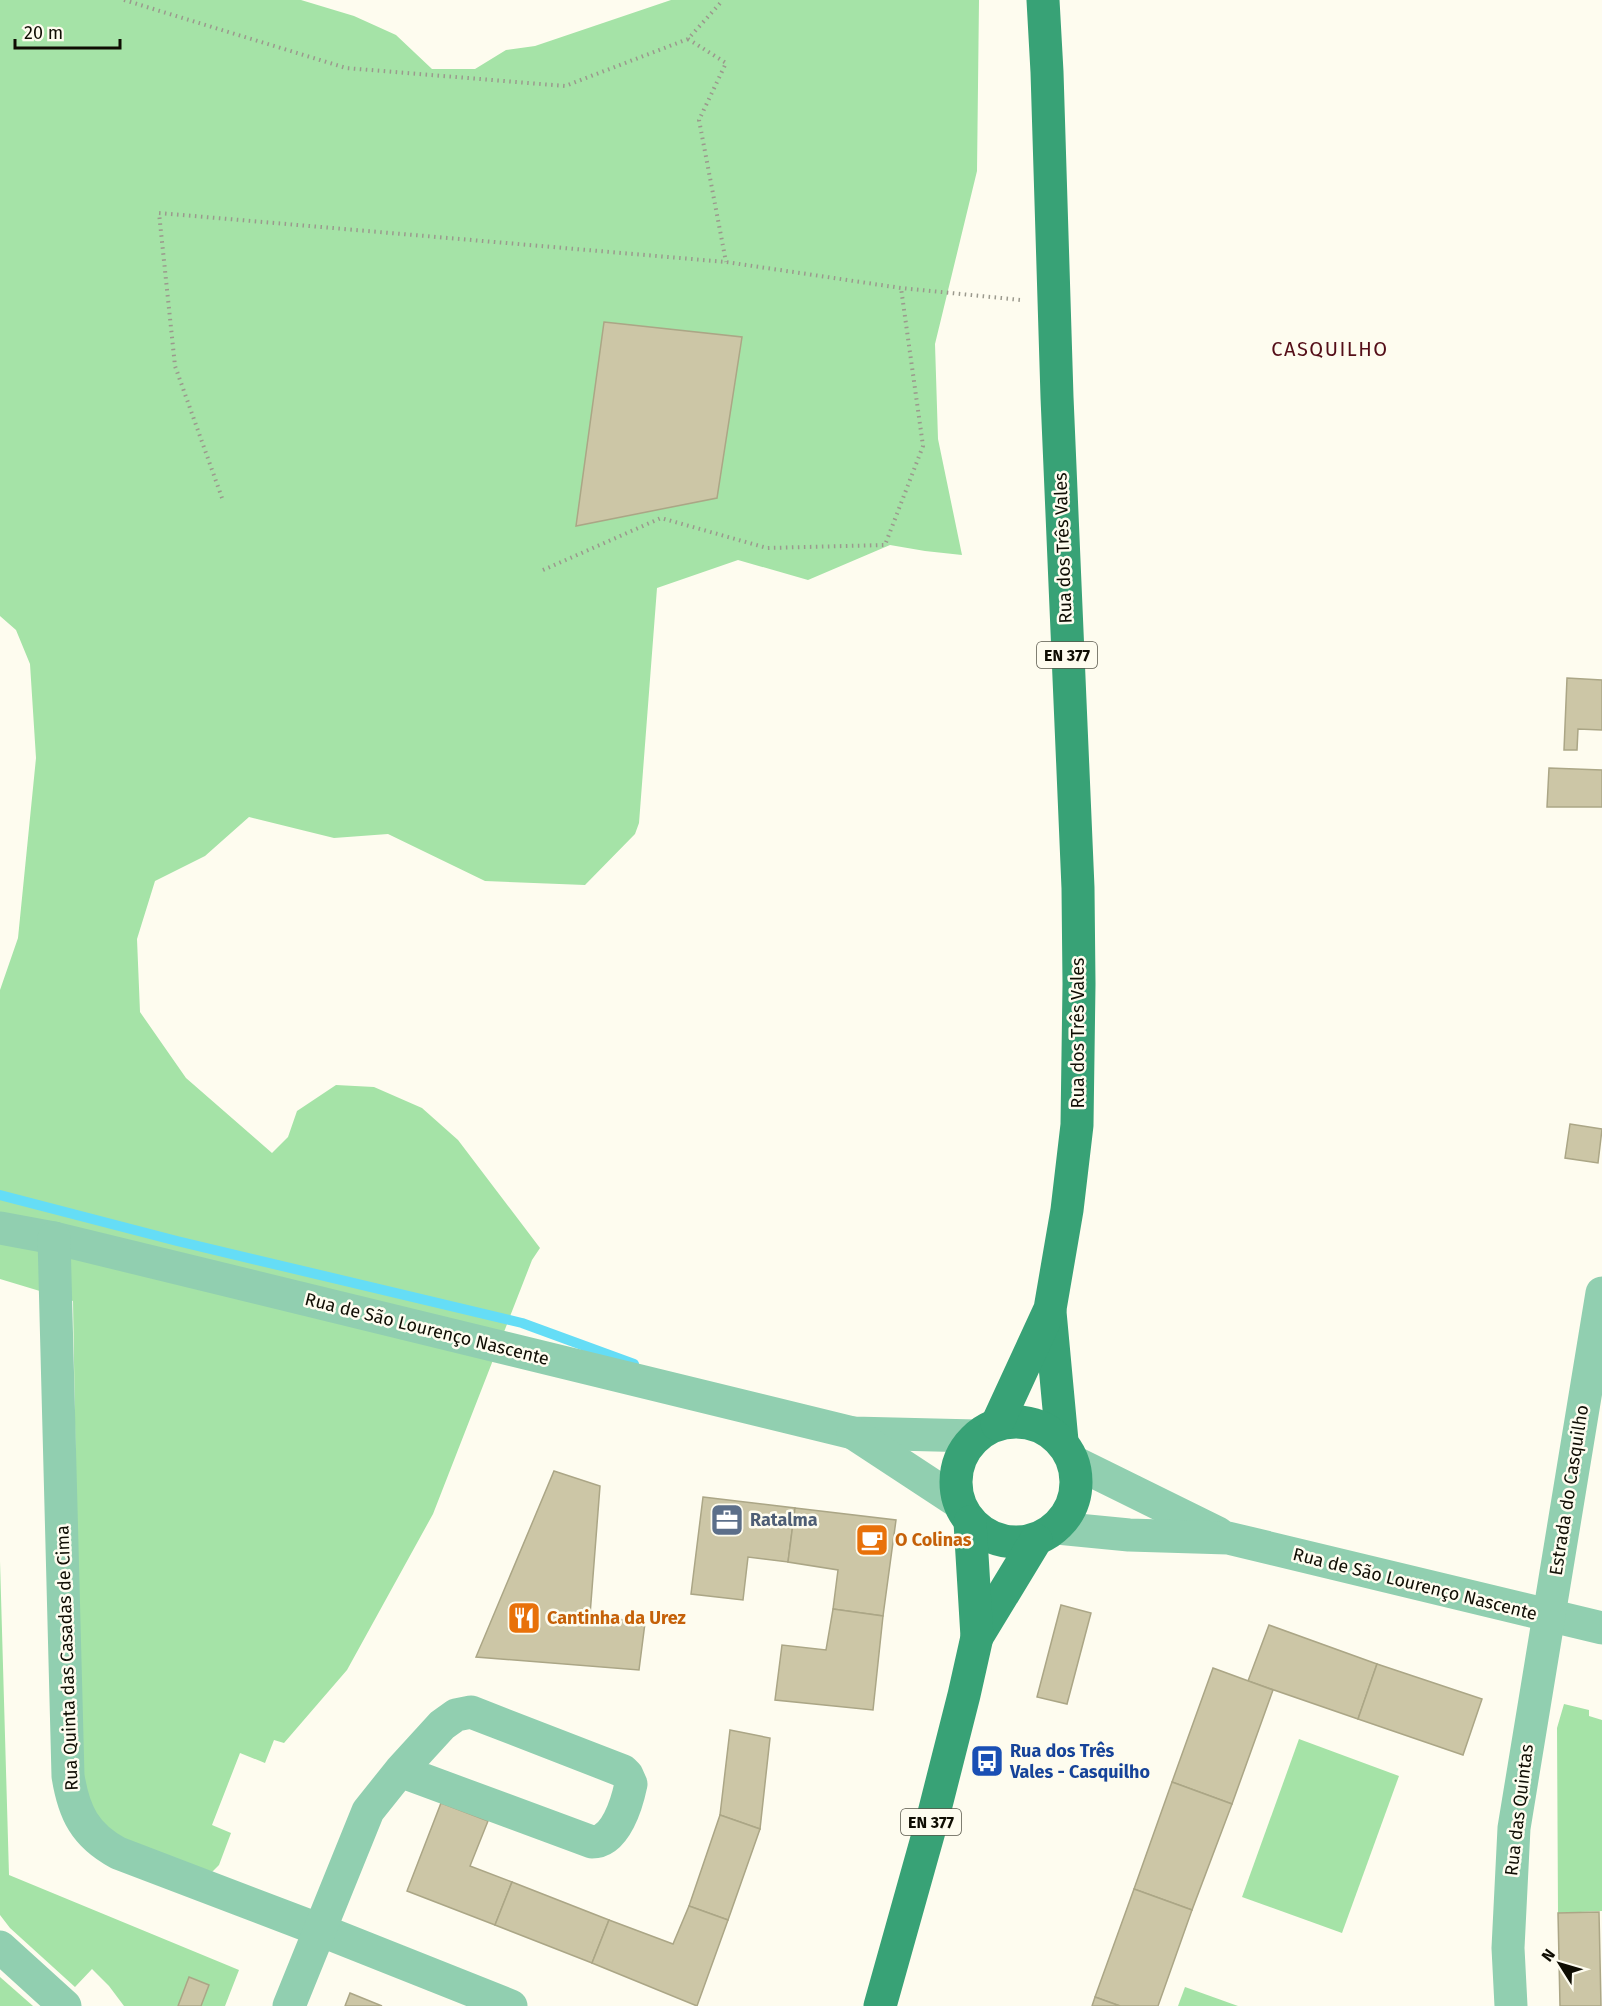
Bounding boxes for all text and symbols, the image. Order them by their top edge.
scale bar [15,12,120,50]
text: 20 m [24,22,63,44]
district label: CASQUILHO [1271,337,1389,361]
street label: Rua dos Três Vales [1049,472,1077,624]
road number: EN 377 [1037,642,1097,668]
street label: Rua dos Três Vales [1067,958,1089,1108]
street label: Rua de São Lourenço Nascente [303,1288,551,1370]
street label: Estrada do Casquilho [1545,1403,1593,1577]
office icon: Ratalma [709,1502,745,1538]
place label: Ratalma [750,1509,818,1531]
cafe icon: O Colinas [854,1522,890,1558]
street label: Rua Quinta das Casadas de Cima [51,1525,83,1791]
place label: O Colinas [895,1529,972,1551]
street label: Rua de São Lourenço Nascente [1291,1543,1539,1625]
restaurant icon: Cantinha da Urez [506,1600,542,1636]
place label: Cantinha da Urez [547,1607,686,1629]
place label: Rua dos Três Vales - Casquilho [1009,1740,1150,1783]
bus stop icon: Rua dos Três Vales - Casquilho [969,1743,1005,1779]
street label: Rua das Quintas [1500,1743,1538,1877]
road number: EN 377 [901,1809,961,1835]
north arrow [1530,1934,1590,1994]
text: N [1538,1945,1559,1965]

